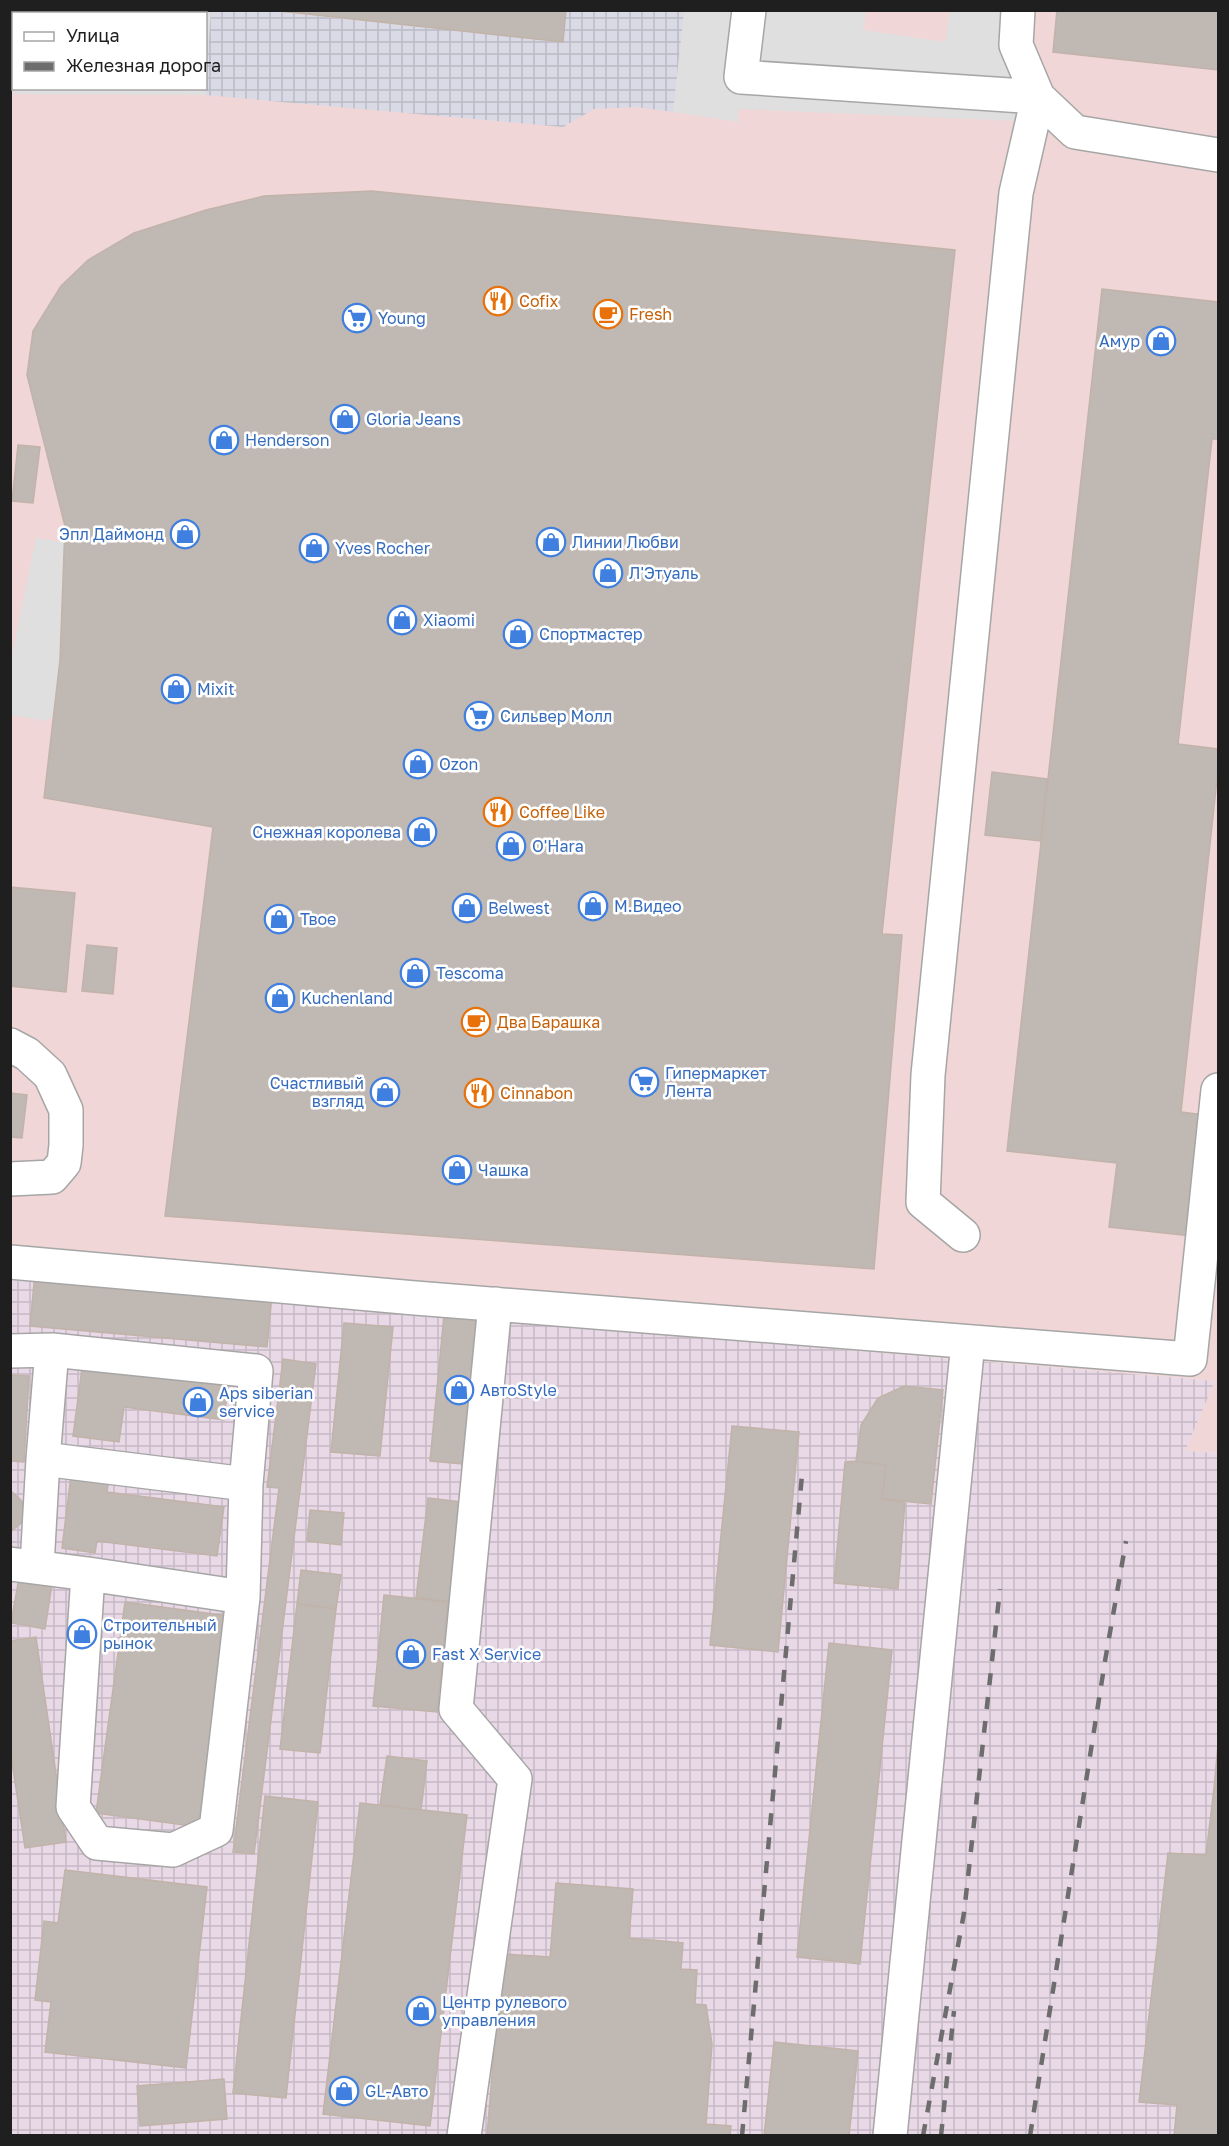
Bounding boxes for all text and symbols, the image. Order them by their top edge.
legend [12,12,207,90]
text: Улица [66,24,120,46]
text: Железная дорога [66,54,221,76]
restaurant icon: Cofix [482,285,514,317]
place label: Cofix [519,291,558,311]
cafe icon: Fresh [592,298,624,330]
supermarket icon: Young [341,302,373,334]
place label: Fresh [629,304,672,324]
place label: Young [378,308,426,328]
shop icon: Амур [1145,325,1177,357]
place label: Амур [1099,331,1140,351]
shop icon: Gloria Jeans [329,403,361,435]
place label: Gloria Jeans [366,409,461,429]
shop icon: Henderson [208,424,240,456]
place label: Henderson [245,430,330,450]
shop icon: Эпл Даймонд [169,518,201,550]
place label: Эпл Даймонд [59,524,164,544]
shop icon: Линии Любви [535,526,567,558]
shop icon: Yves Rocher [298,532,330,564]
place label: Линии Любви [572,532,679,552]
place label: Yves Rocher [335,538,430,558]
shop icon: Л'Этуаль [592,557,624,589]
place label: Л'Этуаль [629,563,698,583]
shop icon: Xiaomi [386,604,418,636]
place label: Xiaomi [423,610,475,630]
shop icon: Спортмастер [502,618,534,650]
place label: Спортмастер [539,624,643,644]
shop icon: Mixit [160,673,192,705]
place label: Mixit [197,679,235,699]
supermarket icon: Сильвер Молл [463,700,495,732]
place label: Сильвер Молл [500,706,612,726]
shop icon: Ozon [402,748,434,780]
place label: Ozon [439,754,478,774]
restaurant icon: Coffee Like [482,796,514,828]
place label: Coffee Like [519,802,605,822]
shop icon: Снежная королева [406,816,438,848]
place label: Снежная королева [252,822,401,842]
shop icon: O'Hara [495,830,527,862]
place label: O'Hara [532,836,584,856]
shop icon: М.Видео [577,890,609,922]
shop icon: Belwest [451,892,483,924]
place label: М.Видео [614,896,682,916]
place label: Belwest [488,898,550,918]
shop icon: Твое [263,903,295,935]
place label: Твое [300,909,336,929]
shop icon: Tescoma [399,957,431,989]
place label: Tescoma [436,963,504,983]
shop icon: Kuchenland [264,982,296,1014]
place label: Kuchenland [301,988,393,1008]
cafe icon: Два Барашка [460,1006,492,1038]
place label: Два Барашка [497,1012,600,1032]
place label: Гипермаркет Лента [665,1063,767,1101]
supermarket icon: Гипермаркет Лента [628,1066,660,1098]
place label: Счастливый взгляд [270,1073,364,1111]
shop icon: Счастливый взгляд [369,1076,401,1108]
restaurant icon: Cinnabon [463,1077,495,1109]
place label: Cinnabon [500,1083,573,1103]
shop icon: Чашка [441,1154,473,1186]
place label: Чашка [478,1160,529,1180]
shop icon: АвтоStyle [443,1374,475,1406]
place label: АвтоStyle [480,1380,557,1400]
place label: Aps siberian service [219,1383,313,1421]
shop icon: Aps siberian service [182,1386,214,1418]
place label: Строительный рынок [103,1615,217,1653]
shop icon: Строительный рынок [66,1618,98,1650]
shop icon: Fast X Service [395,1638,427,1670]
place label: Fast X Service [432,1644,541,1664]
place label: Центр рулевого управления [442,1992,567,2030]
shop icon: Центр рулевого управления [405,1995,437,2027]
shop icon: GL-Авто [328,2075,360,2107]
place label: GL-Авто [365,2081,428,2101]

